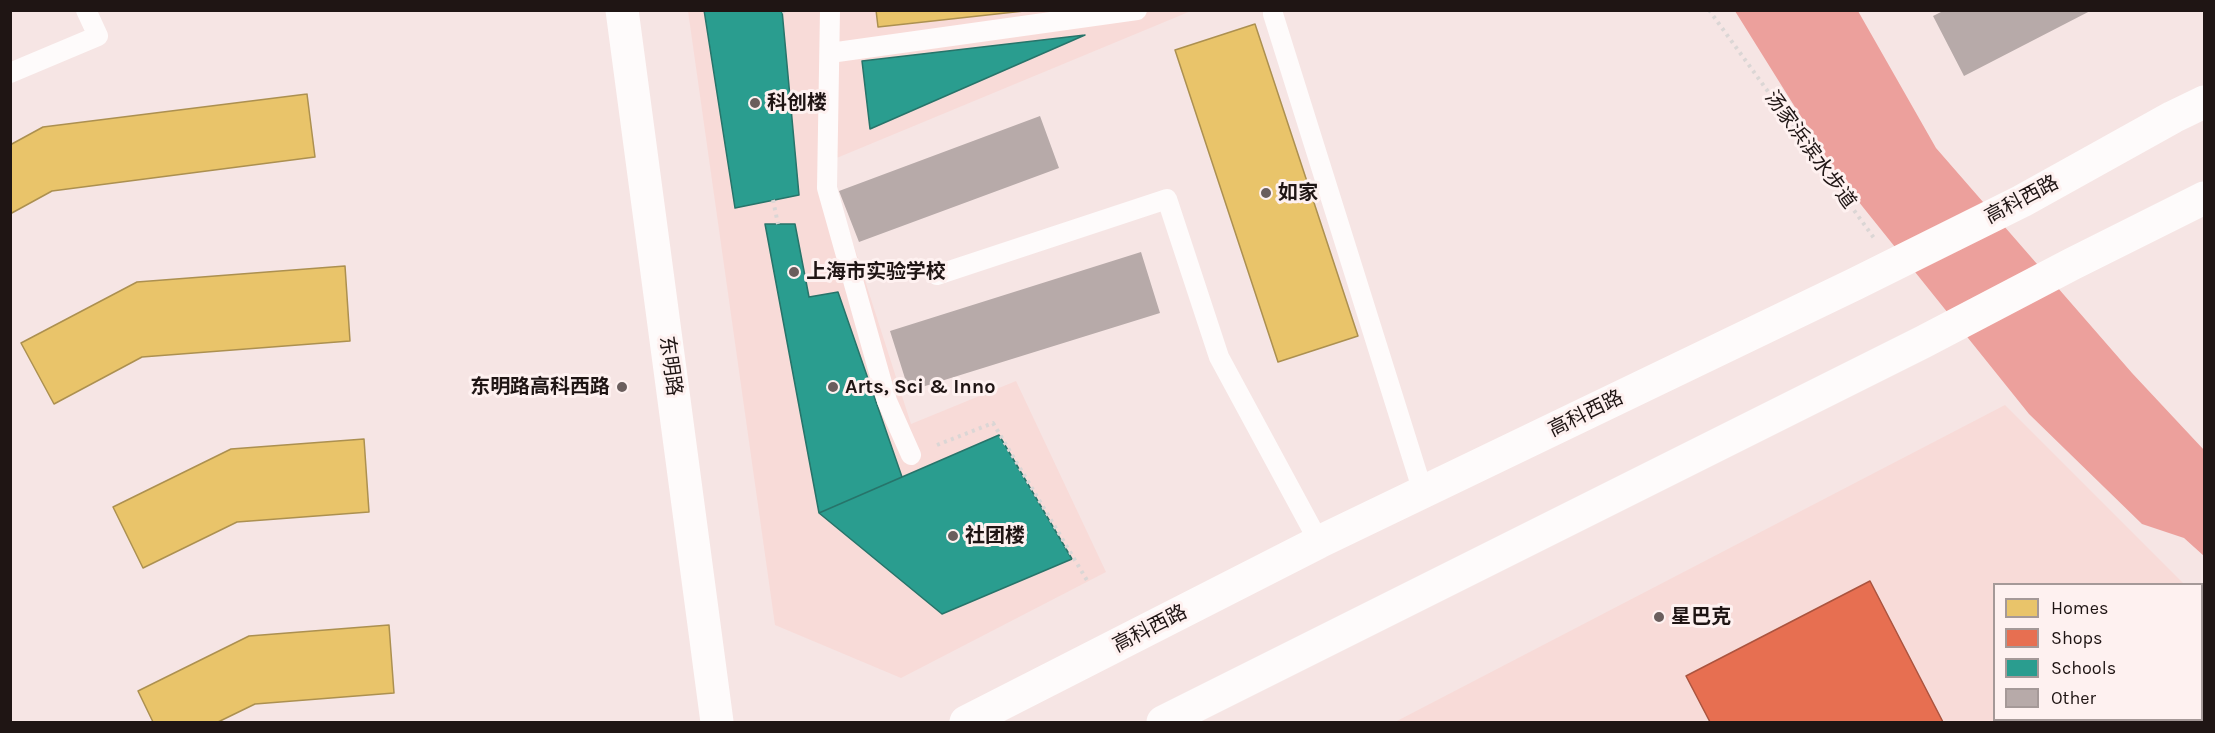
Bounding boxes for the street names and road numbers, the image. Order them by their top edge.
street label: 汤家浜滨水步道 [1759,86,1861,214]
street label: 高科西路 [1981,171,2063,229]
street label: 东明路 [654,335,686,397]
street label: 高科西路 [1545,386,1627,442]
street label: 高科西路 [1109,600,1191,658]

